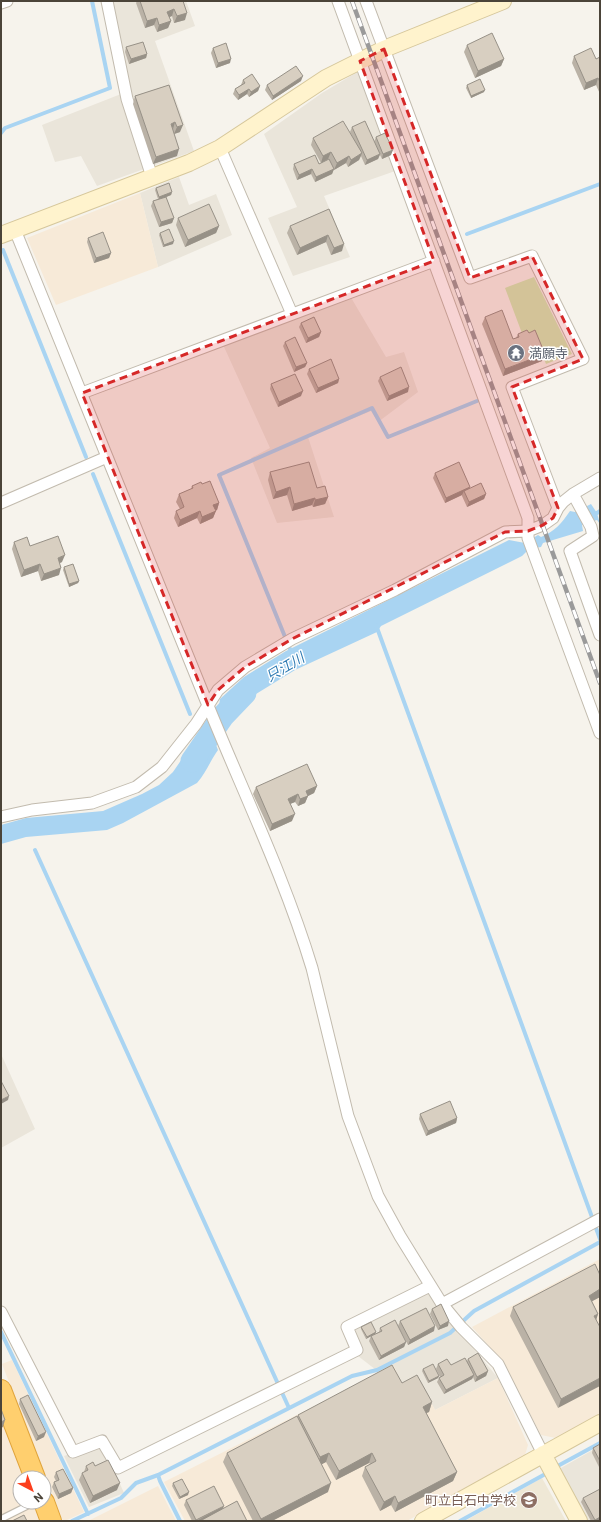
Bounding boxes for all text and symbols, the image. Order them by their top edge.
temple icon: 満願寺 [506,343,526,363]
place label: 満願寺 [529,346,568,361]
water label: 只江川 [263,648,309,685]
north arrow [12,1470,52,1510]
text: N [31,1490,45,1505]
school or university icon: 町立白石中学校 [519,1490,539,1510]
place label: 町立白石中学校 [425,1493,516,1508]

